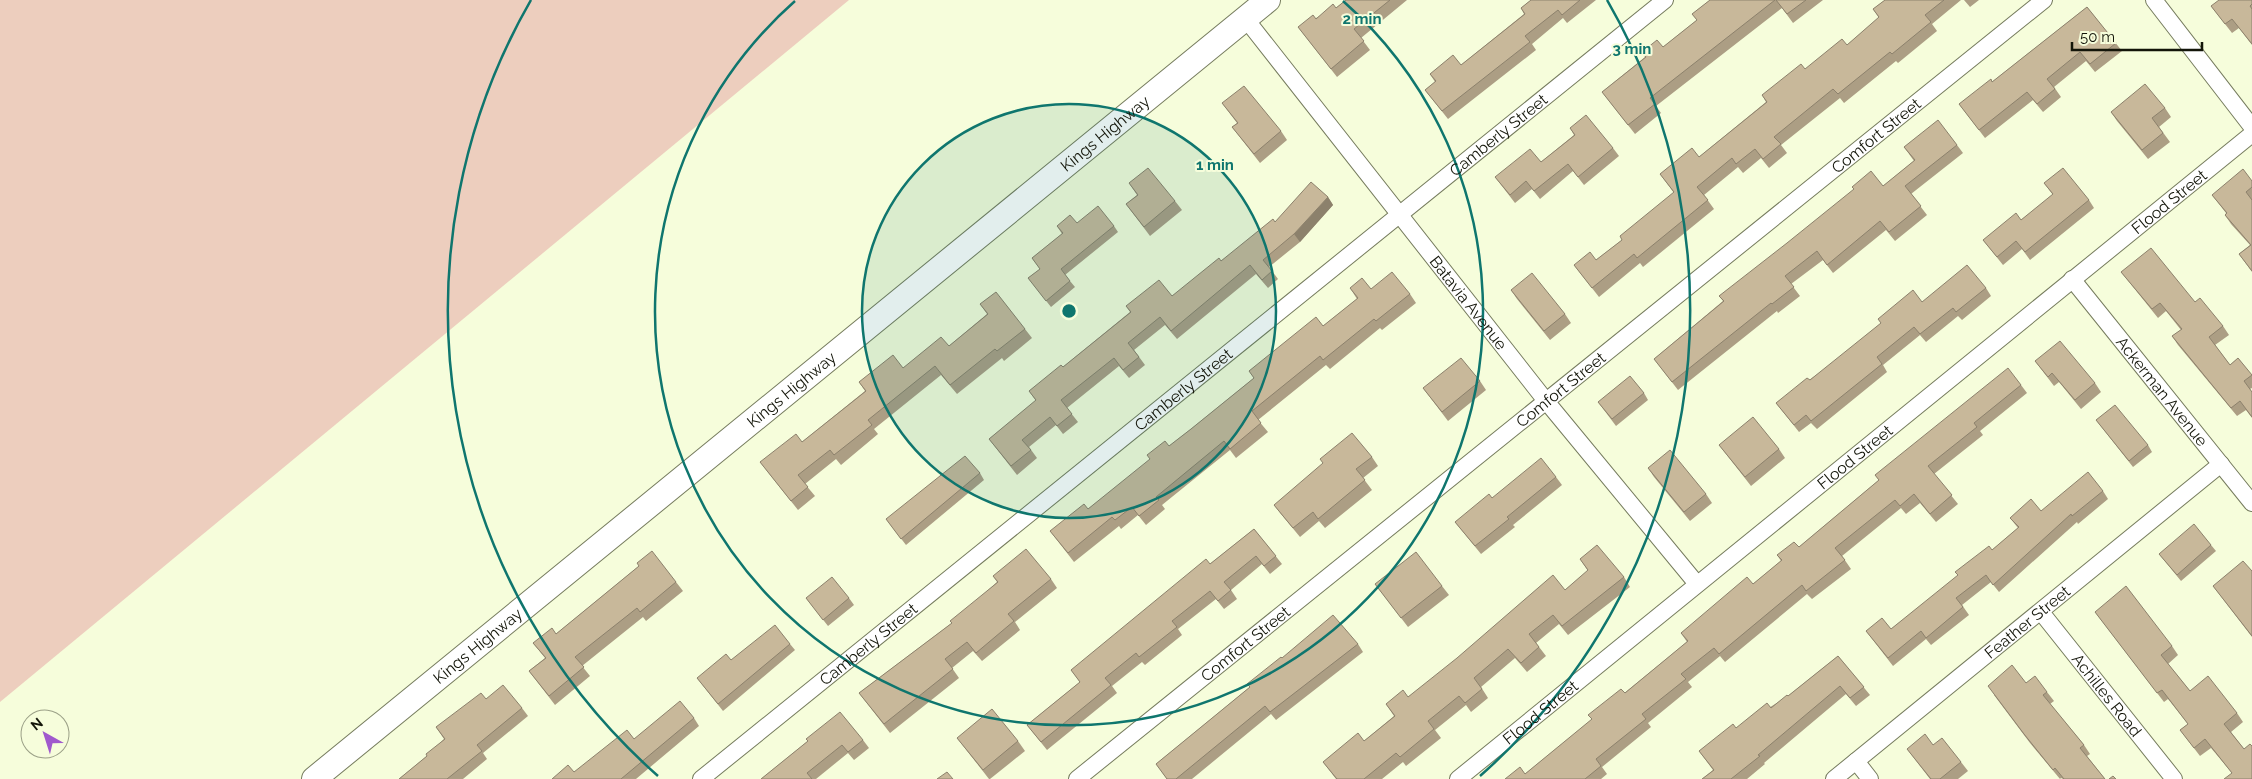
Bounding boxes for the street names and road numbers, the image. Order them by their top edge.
street label: Camberly Street [1446,89,1551,180]
street label: Kings Highway [1057,91,1153,175]
street label: Comfort Street [1828,93,1925,177]
street label: Flood Street [2128,165,2211,238]
street label: Batavia Avenue [1426,252,1511,353]
street label: Ackerman Avenue [2112,333,2212,450]
street label: Camberly Street [1131,344,1236,434]
street label: Kings Highway [743,347,840,431]
street label: Comfort Street [1512,347,1610,431]
street label: Flood Street [1813,420,1897,493]
street label: Feather Street [1980,581,2074,662]
street label: Camberly Street [816,598,921,689]
street label: Comfort Street [1197,601,1294,685]
street label: Kings Highway [429,603,526,687]
street label: Achilles Road [2068,650,2146,740]
street label: Flood Street [1499,676,1582,748]

